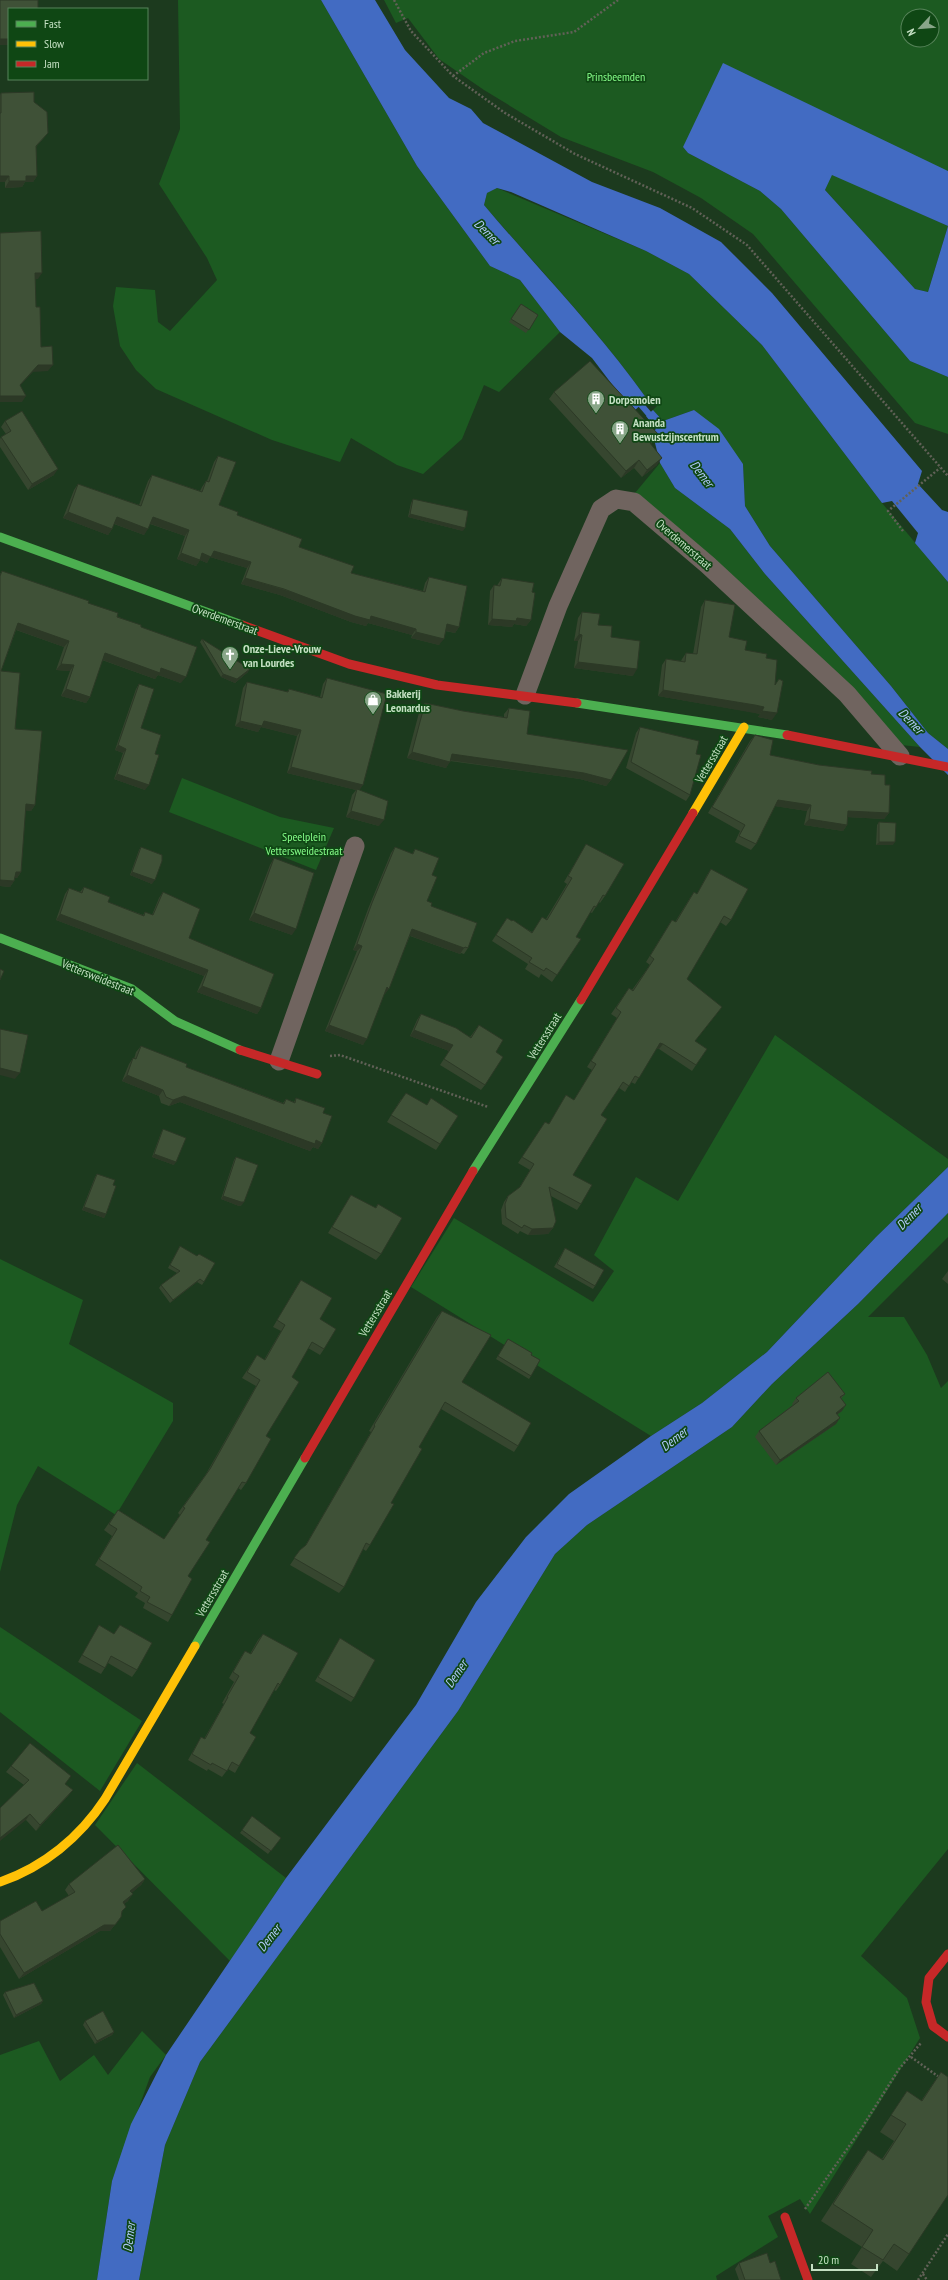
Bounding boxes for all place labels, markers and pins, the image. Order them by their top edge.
building icon: Dorpsmolen [586,389,606,414]
place label: Dorpsmolen [609,392,661,407]
place label: Ananda Bewustzijnscentrum [632,415,719,444]
building icon: Ananda Bewustzijnscentrum [610,419,630,444]
place label: Onze-Lieve-Vrouw van Lourdes [242,641,322,670]
church icon: Onze-Lieve-Vrouw van Lourdes [220,645,240,670]
place label: Bakkerij Leonardus [386,686,430,715]
shop icon: Bakkerij Leonardus [363,690,383,715]

